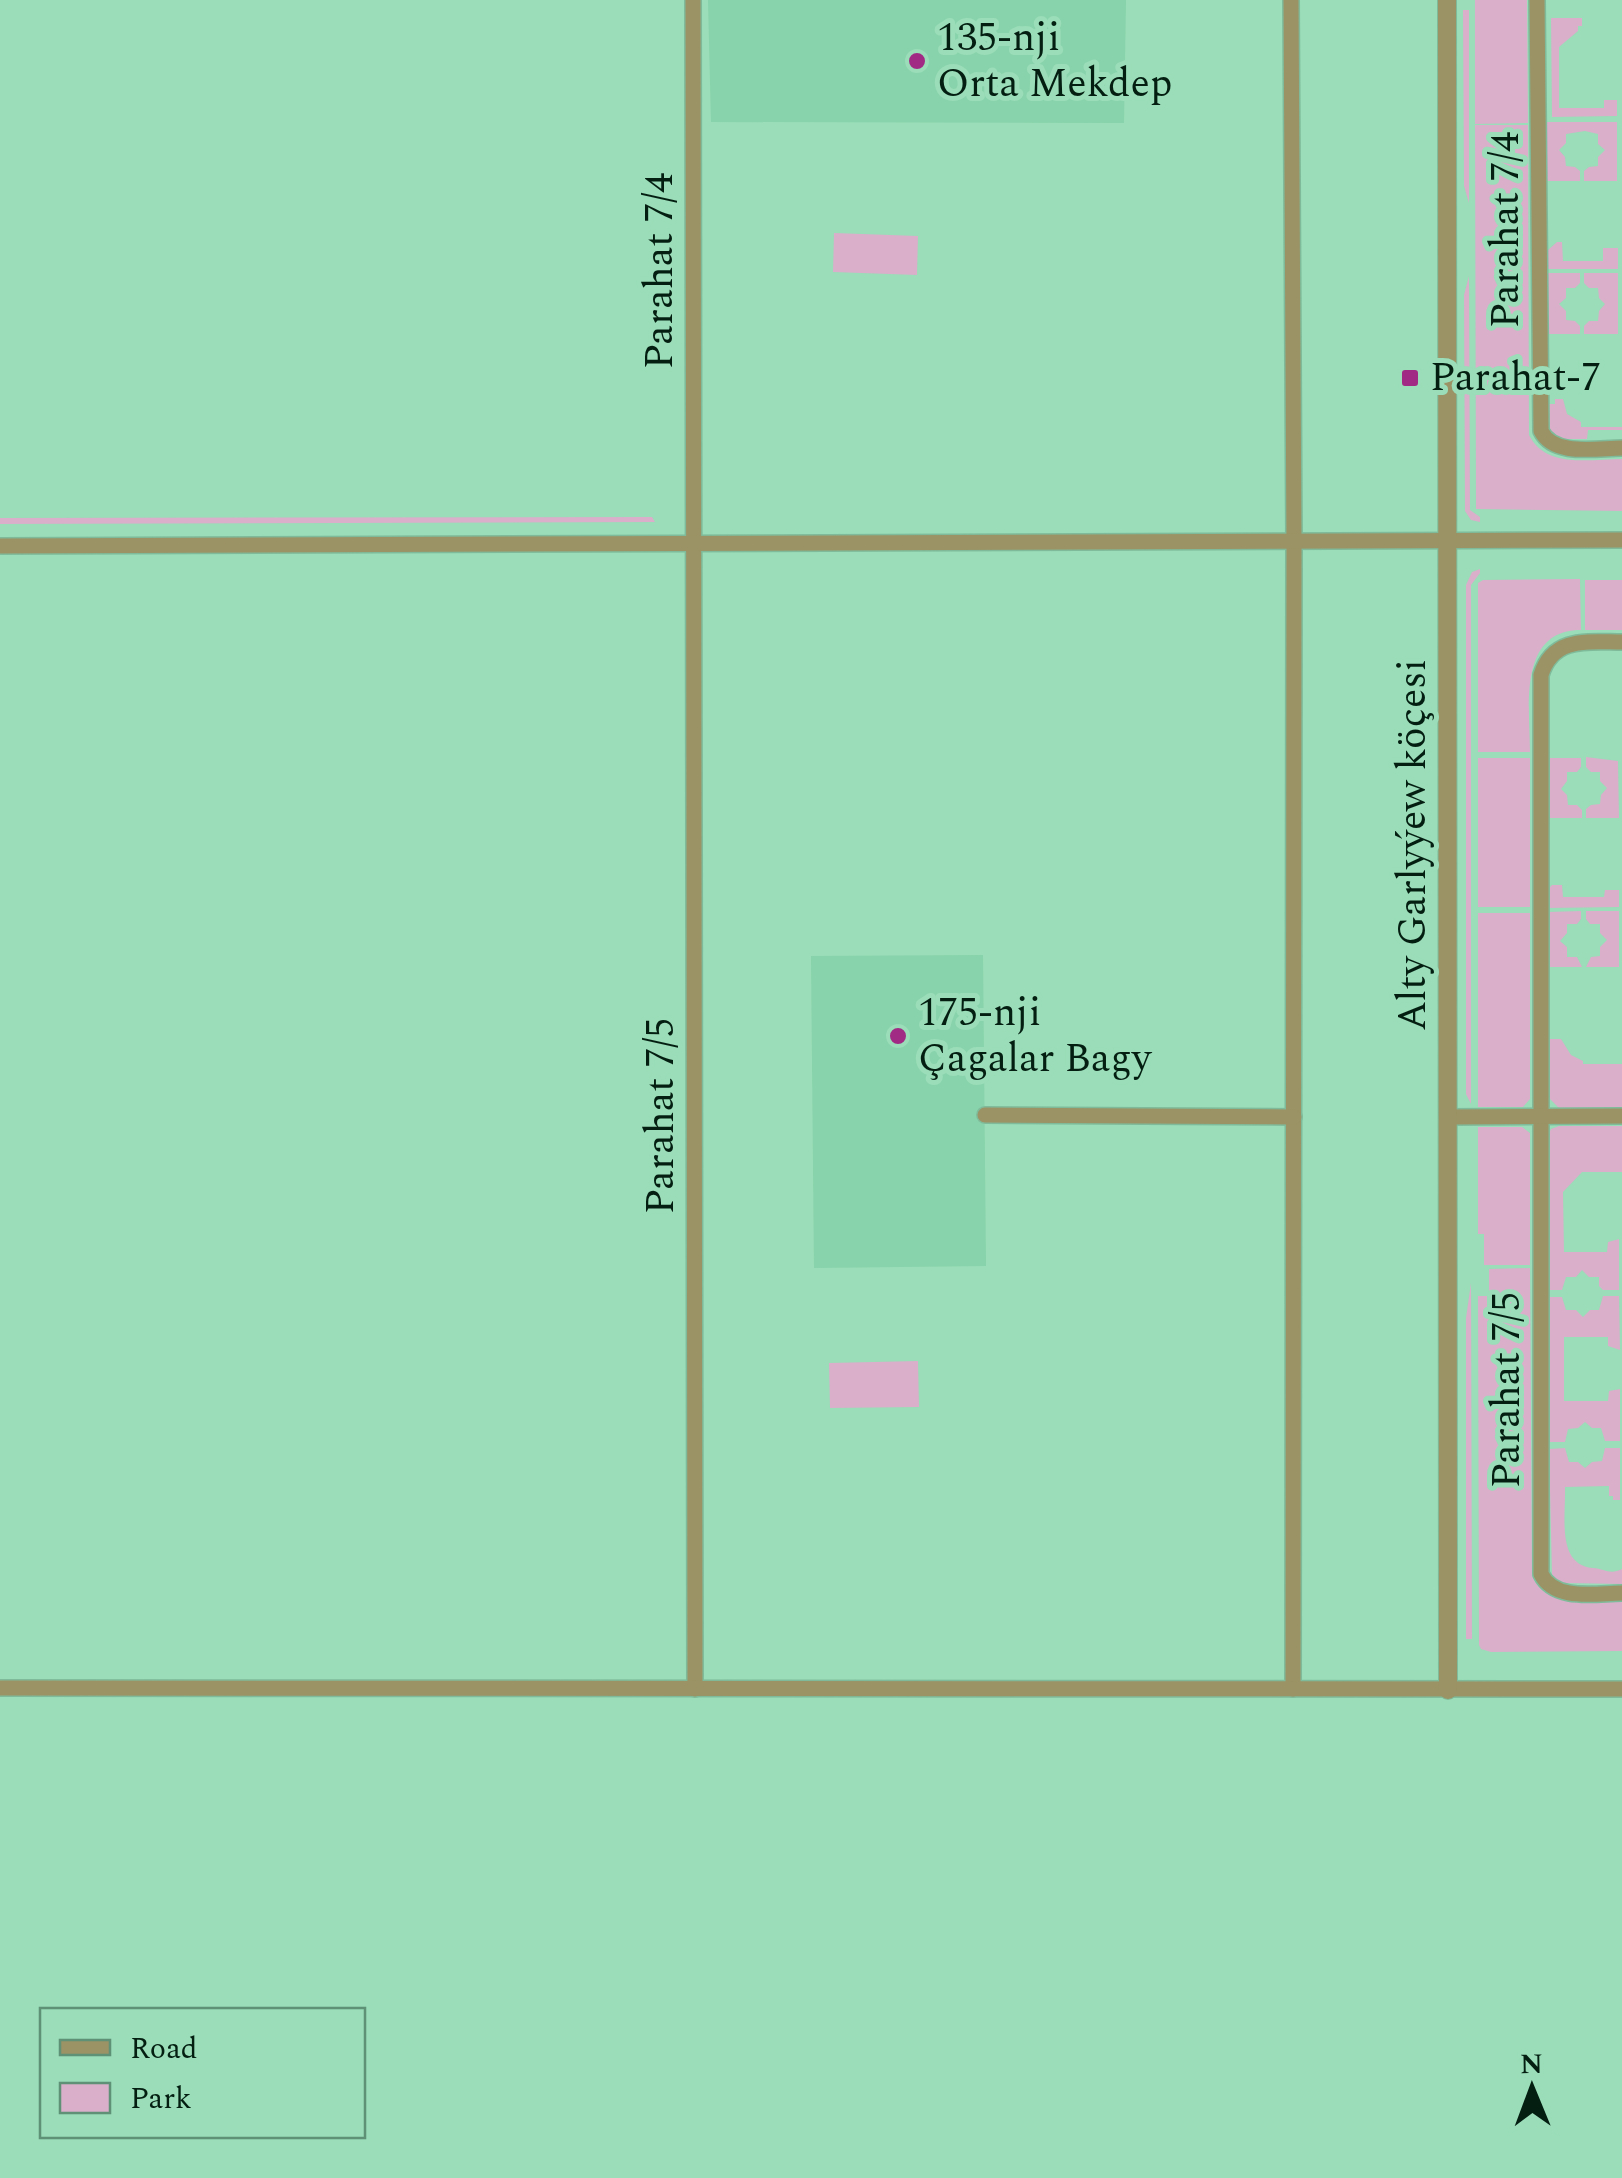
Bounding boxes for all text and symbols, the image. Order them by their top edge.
place label: 135-nji Orta Mekdep [937,8,1173,115]
marker: 135-nji Orta Mekdep [906,50,928,72]
street label: Parahat 7/4 [1476,132,1537,328]
street label: Parahat 7/4 [630,173,691,369]
place label: Parahat-7 [1430,348,1601,409]
marker: Parahat-7 [1399,367,1421,389]
street label: Alty Garlyýew köçesi [1383,659,1444,1031]
place label: 175-nji Çagalar Bagy [918,983,1153,1090]
street label: Parahat 7/5 [631,1018,692,1214]
marker: 175-nji Çagalar Bagy [887,1025,909,1047]
street label: Parahat 7/5 [1477,1292,1538,1488]
legend [40,2008,365,2138]
text: Road [130,2026,198,2072]
north arrow [1482,2038,1582,2138]
text: N [1520,2043,1543,2086]
text: Park [130,2076,192,2122]

